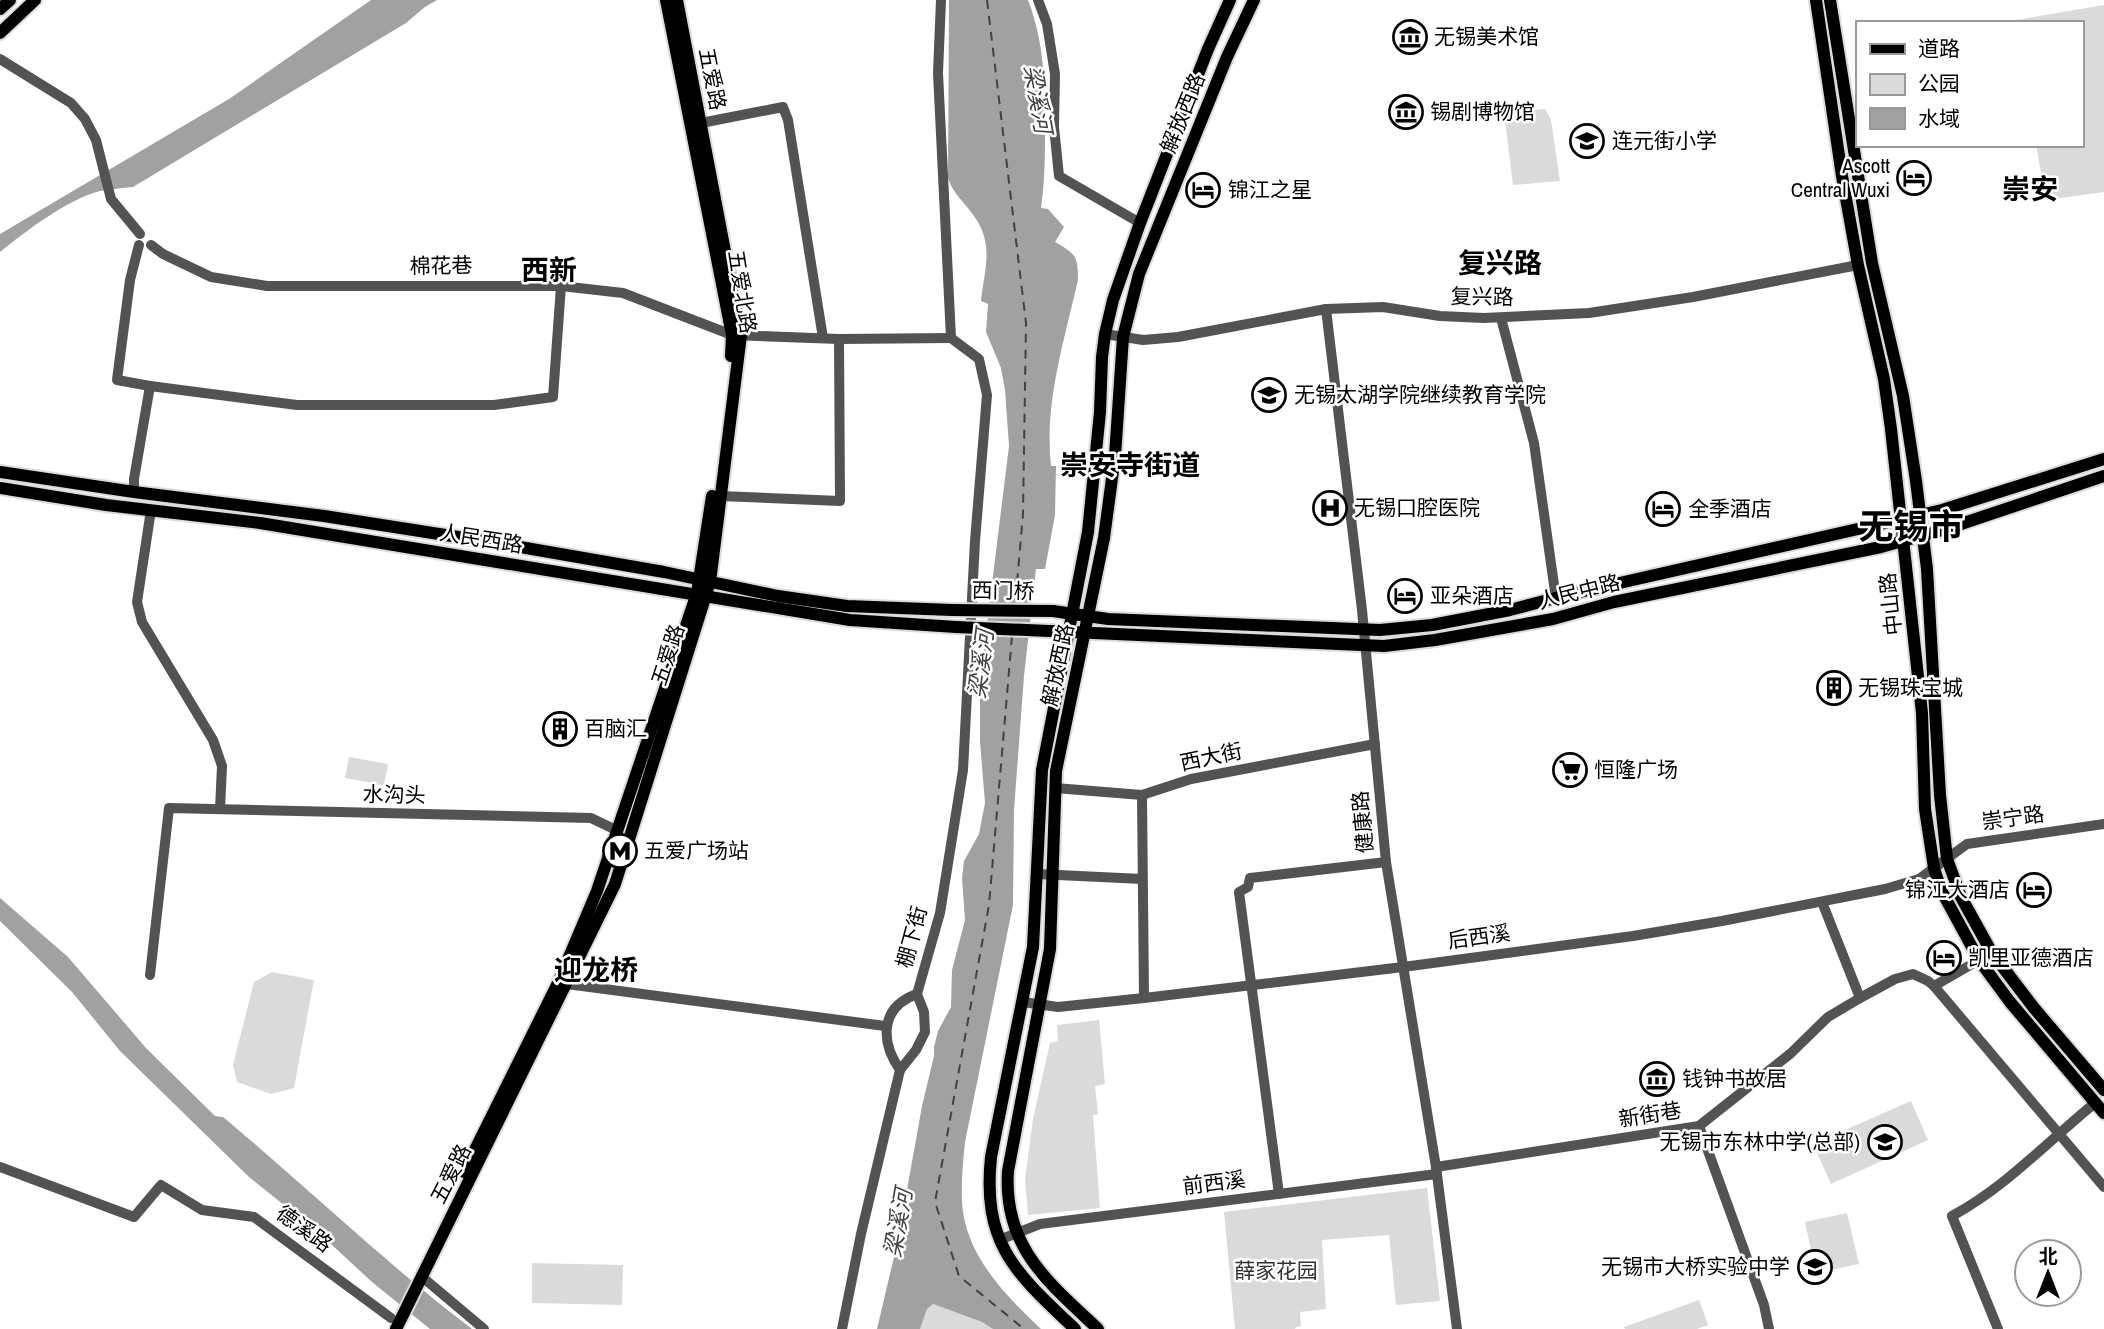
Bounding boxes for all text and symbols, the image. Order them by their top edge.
museum icon: 无锡美术馆 [1391,18,1429,56]
legend [1856,21,2083,147]
place label: 无锡美术馆 [1434,22,1539,51]
text: 道路 [1918,34,1960,63]
street label: 五爱路 [692,45,733,113]
water label: 梁溪河 [1017,62,1060,140]
street label: 解放西路 [1153,68,1212,157]
text: 公园 [1918,69,1960,98]
museum icon: 锡剧博物馆 [1387,93,1425,131]
place label: 锡剧博物馆 [1430,97,1535,126]
text: 水域 [1918,104,1960,133]
school or university icon: 连元街小学 [1568,122,1606,160]
place label: 连元街小学 [1612,126,1717,155]
place label: Ascott Central Wuxi [1791,151,1890,204]
hotel icon: Ascott Central Wuxi [1895,159,1933,197]
district label: 崇安 [2002,170,2058,208]
hotel icon: 锦江之星 [1184,171,1222,209]
place label: 锦江之星 [1228,175,1312,204]
district label: 复兴路 [1458,244,1542,282]
street label: 五爱北路 [722,248,763,336]
street label: 棉花巷 [409,250,473,281]
district label: 西新 [521,251,577,289]
street label: 复兴路 [1450,281,1514,312]
school or university icon: 无锡太湖学院继续教育学院 [1250,376,1288,414]
place label: 无锡太湖学院继续教育学院 [1294,380,1546,409]
district label: 崇安寺街道 [1060,446,1200,484]
hospital icon: 无锡口腔医院 [1311,489,1349,527]
hotel icon: 全季酒店 [1644,490,1682,528]
place label: 无锡口腔医院 [1354,493,1480,522]
place label: 全季酒店 [1688,494,1772,523]
district label: 无锡市 [1858,503,1964,550]
street label: 人民西路 [437,518,525,559]
street label: 人民中路 [1535,567,1623,616]
street label: 中山路 [1873,571,1908,637]
street label: 西门桥 [971,575,1035,606]
hotel icon: 亚朵酒店 [1386,577,1424,615]
place label: 亚朵酒店 [1430,581,1514,610]
street label: 五爱路 [644,620,691,689]
street label: 解放西路 [1035,621,1080,709]
water label: 梁溪河 [961,624,1001,700]
building icon: 无锡珠宝城 [1815,669,1853,707]
place label: 无锡珠宝城 [1858,673,1963,702]
building icon: 百脑汇 [541,710,579,748]
place label: 百脑汇 [584,714,647,743]
street label: 西大街 [1177,736,1245,777]
supermarket icon: 恒隆广场 [1551,751,1589,789]
place label: 恒隆广场 [1594,755,1678,784]
street label: 水沟头 [362,779,426,810]
street label: 健康路 [1345,789,1380,855]
street label: 崇宁路 [1980,799,2046,836]
metro station icon: 五爱广场站 [601,832,639,870]
place label: 五爱广场站 [644,836,749,865]
hotel icon: 锦江大酒店 [2015,871,2053,909]
place label: 锦江大酒店 [1905,875,2010,904]
street label: 棚下街 [889,903,934,971]
street label: 后西溪 [1446,918,1512,955]
hotel icon: 凯里亚德酒店 [1925,939,1963,977]
place label: 凯里亚德酒店 [1968,943,2094,972]
district label: 迎龙桥 [554,951,638,989]
museum icon: 钱钟书故居 [1638,1060,1676,1098]
place label: 钱钟书故居 [1682,1064,1787,1093]
street label: 新街巷 [1617,1095,1683,1134]
school or university icon: 无锡市东林中学(总部) [1866,1123,1904,1161]
place label: 无锡市东林中学(总部) [1660,1127,1860,1156]
street label: 五爱路 [423,1139,478,1208]
street label: 前西溪 [1181,1164,1247,1201]
water label: 梁溪河 [876,1182,919,1260]
street label: 德溪路 [270,1198,338,1259]
north arrow [2013,1238,2083,1308]
text: 北 [2038,1243,2058,1269]
school or university icon: 无锡市大桥实验中学 [1796,1248,1834,1286]
place label: 无锡市大桥实验中学 [1601,1252,1790,1281]
park label: 薛家花园 [1234,1256,1318,1285]

